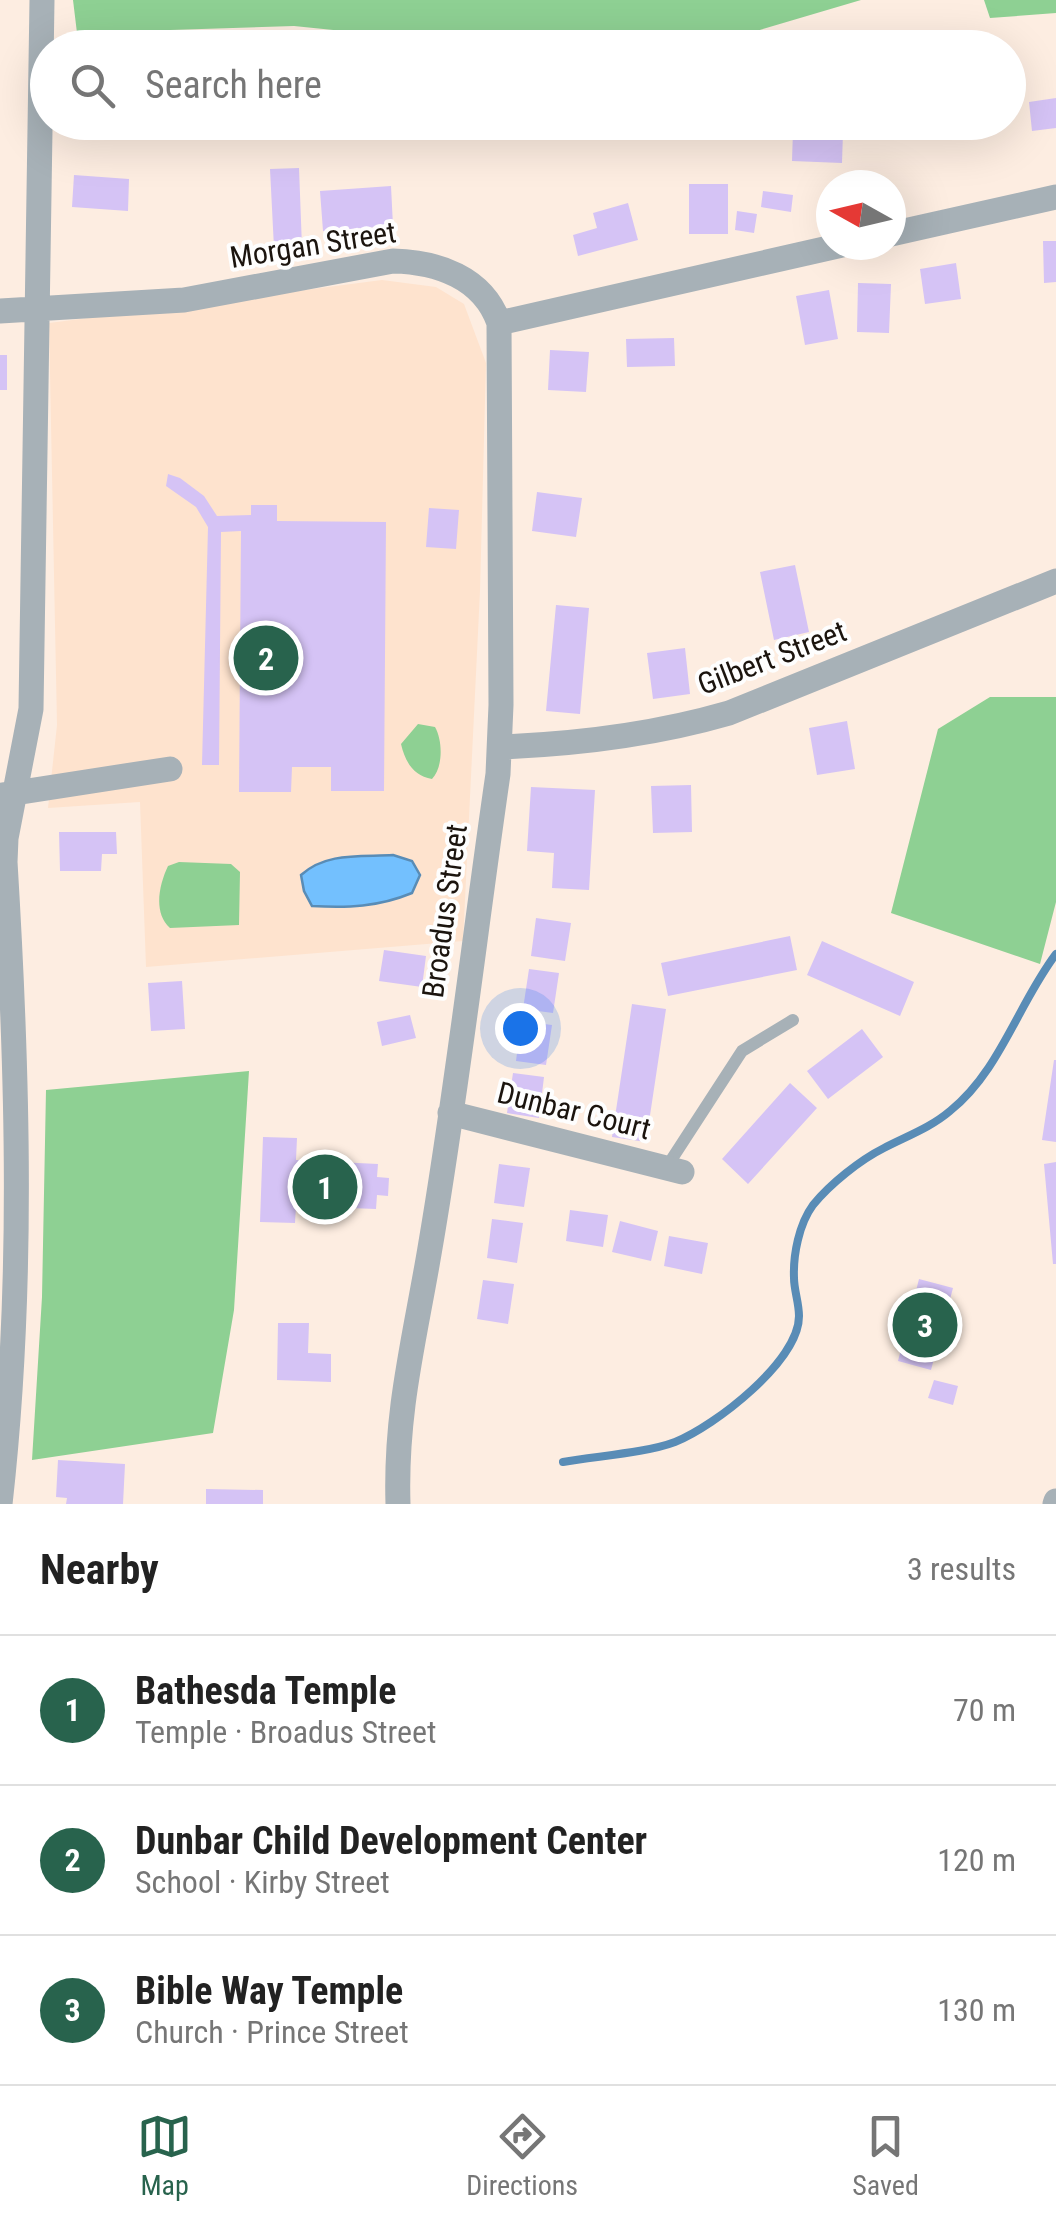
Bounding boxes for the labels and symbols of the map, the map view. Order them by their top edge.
north arrow [816,170,906,260]
street label: Morgan Street [227,214,398,275]
street label: Gilbert Street [693,613,851,702]
pin: 2 [234,620,298,696]
street label: Broadus Street [415,822,474,1000]
your location [495,1003,546,1054]
street label: Dunbar Court [494,1075,654,1146]
pin: 1 [292,1150,358,1224]
pin: 3 [892,1288,958,1362]

